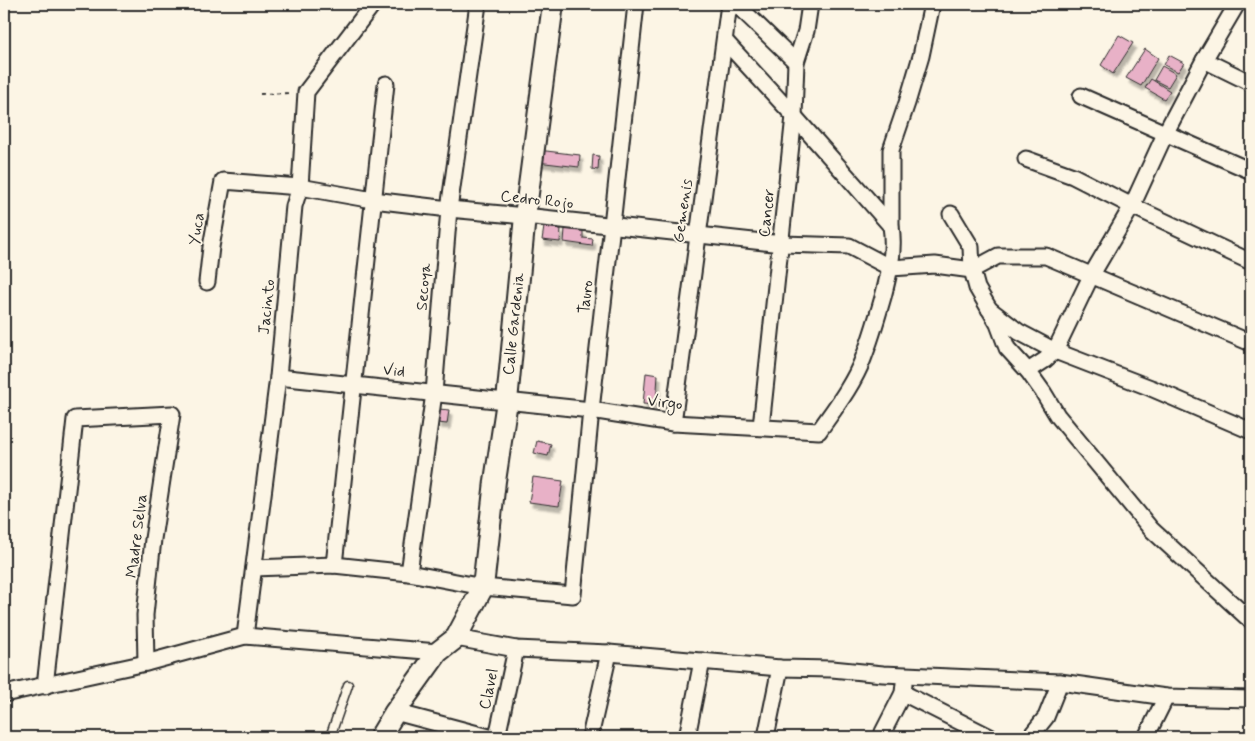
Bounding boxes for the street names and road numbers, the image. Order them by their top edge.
street label: Gemenis [668,178,698,244]
street label: Cedro Rojo [499,186,575,214]
street label: Cancer [754,187,780,238]
street label: Yuca [184,211,210,247]
street label: Secoya [411,262,437,312]
street label: Calle Gardenia [498,271,530,376]
street label: Jacinto [254,278,280,336]
street label: Tauro [574,279,598,315]
street label: Vid [382,359,406,383]
street label: Virgo [646,390,684,417]
street label: Madre Selva [121,493,153,579]
street label: Clavel [474,667,504,711]

